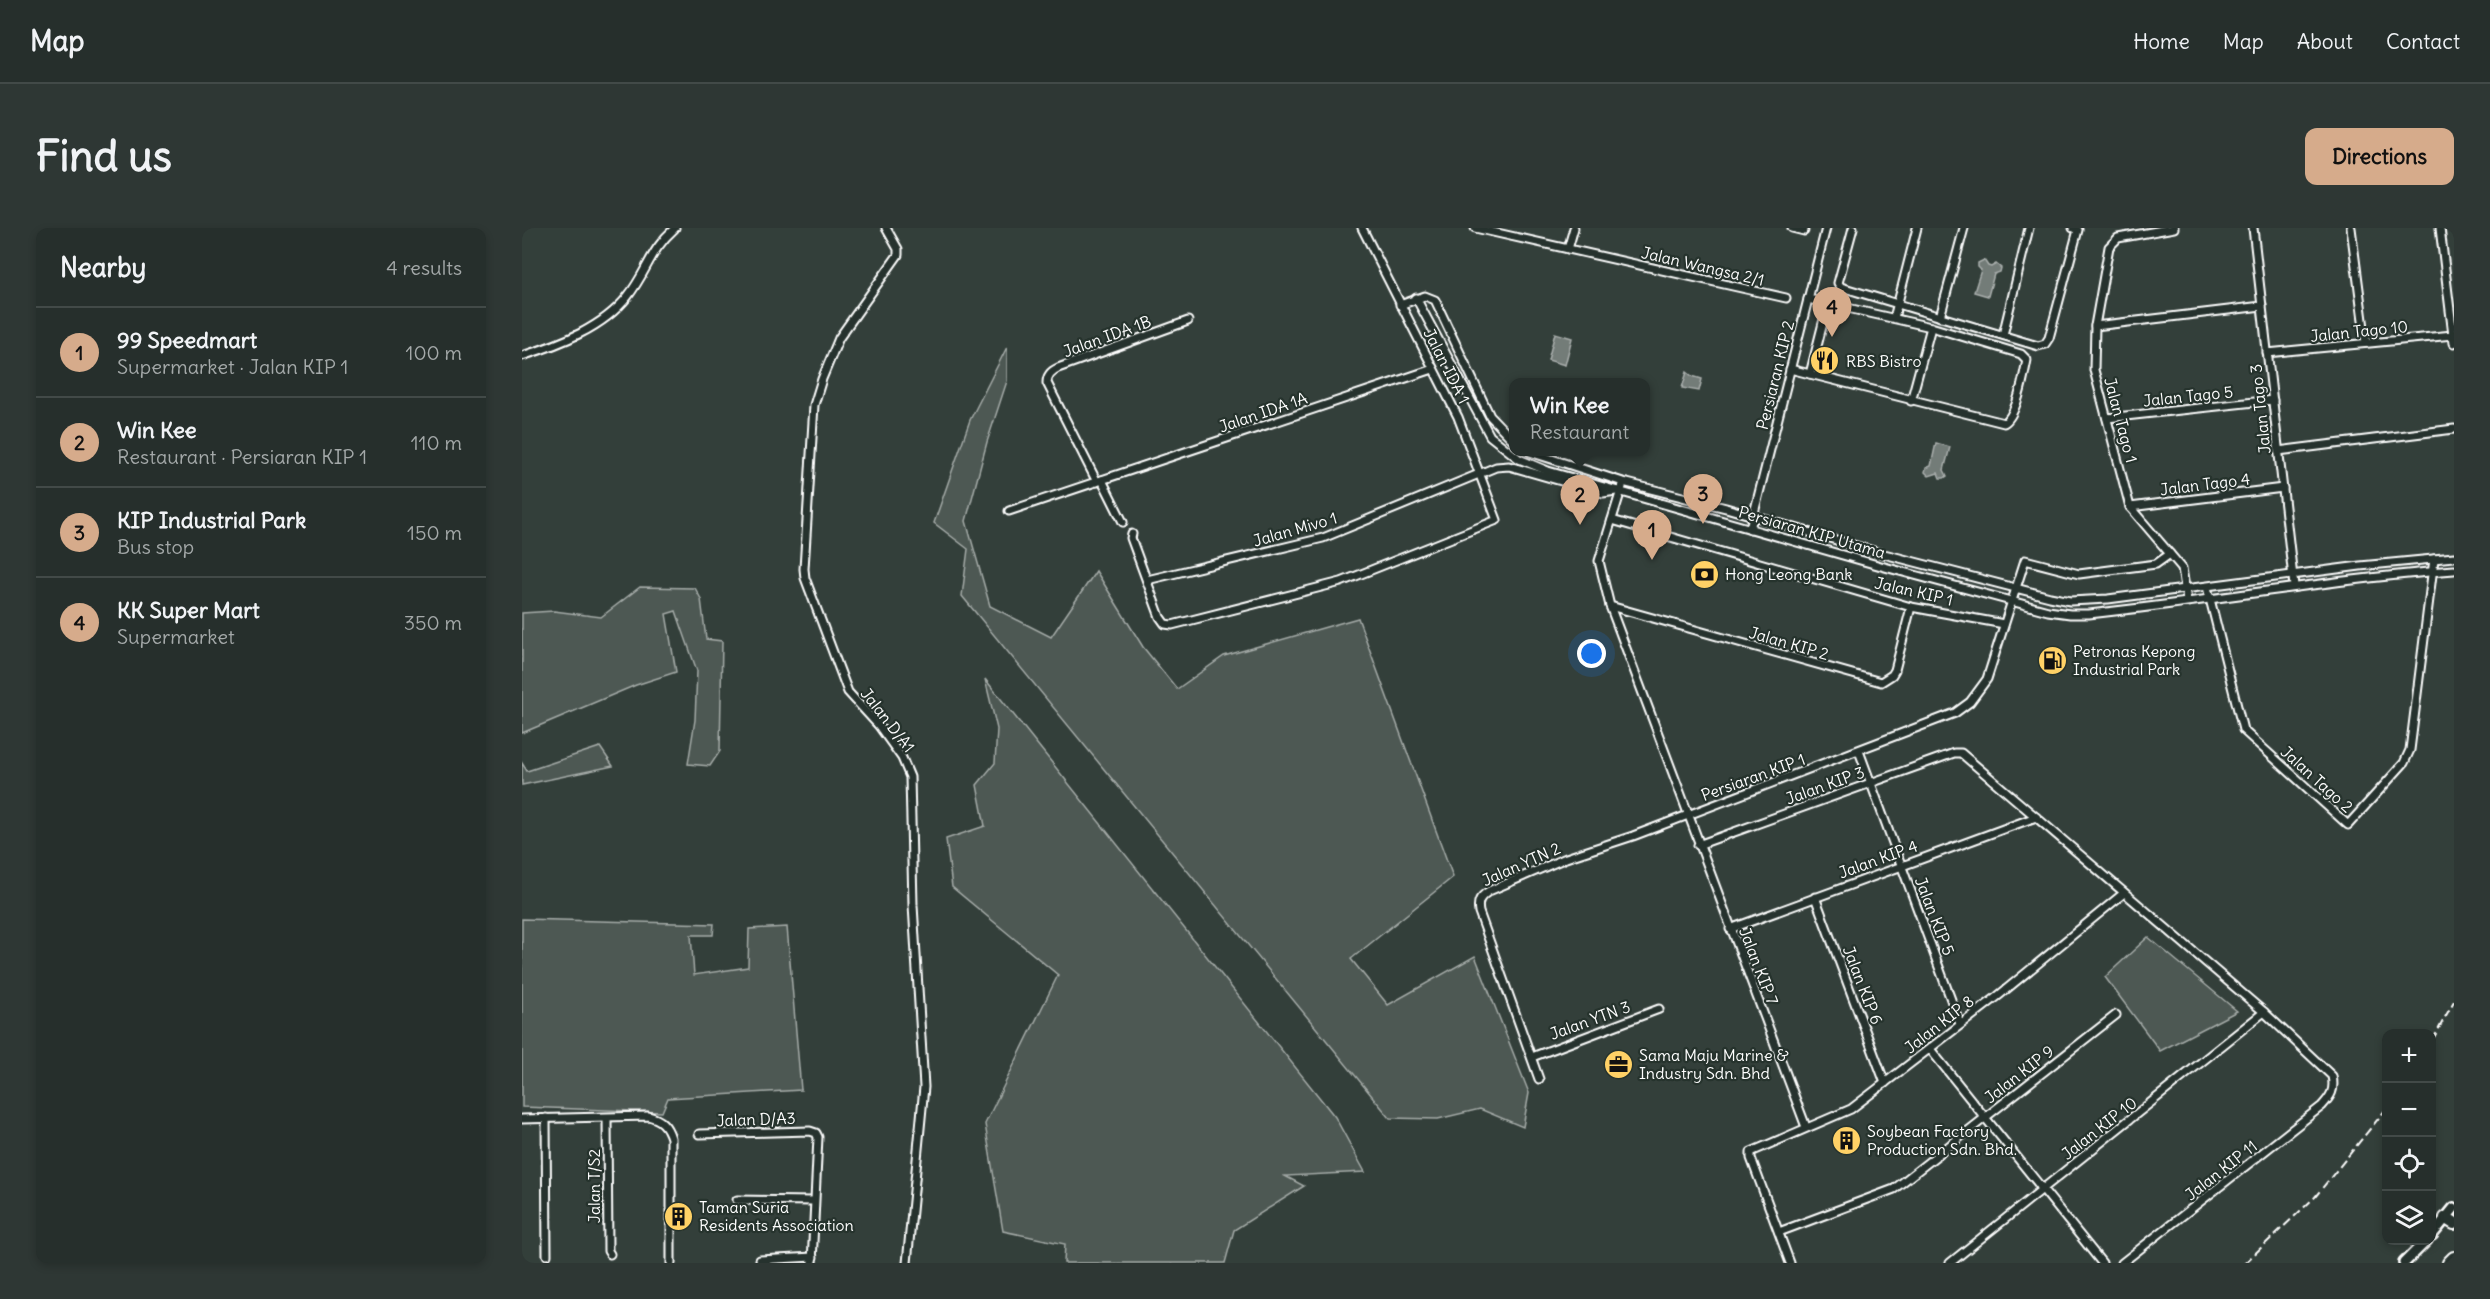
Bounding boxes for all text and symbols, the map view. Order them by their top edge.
text: Map [30,23,84,59]
text: Home [2133,28,2190,55]
text: Map [2223,28,2264,55]
text: About [2297,28,2353,55]
text: Contact [2386,28,2460,55]
button: Directions [2305,128,2454,185]
text: Find us [36,130,172,182]
street label: Jalan Wangsa 2/1 [1640,242,1766,290]
text: Nearby [60,251,146,284]
text: 4 results [386,255,462,280]
pin: 4 [1812,288,1852,337]
street label: Jalan IDA 1B [1060,311,1154,361]
street label: Jalan Tago 10 [2309,316,2409,346]
street label: Persiaran KIP 2 [1752,318,1798,432]
street label: Jalan IDA 1 [1420,325,1474,407]
text: 99 Speedmart [117,326,257,354]
text: 1 [76,340,83,365]
text: 100 m [405,340,462,365]
restaurant icon: RBS Bistro [1809,345,1841,377]
place label: RBS Bistro [1846,351,1921,371]
text: Supermarket · Jalan KIP 1 [117,354,348,379]
street label: Jalan Tago 3 [2245,363,2275,455]
street label: Jalan Tago 1 [2100,375,2142,465]
popup [1509,378,1650,456]
street label: Jalan Tago 5 [2142,381,2234,411]
street label: Jalan IDA 1A [1216,388,1310,436]
text: Win Kee [1530,391,1609,419]
text: Win Kee [117,416,197,444]
text: Restaurant [1530,419,1629,444]
text: 2 [74,430,85,455]
text: 110 m [411,430,462,455]
text: Restaurant · Persiaran KIP 1 [117,444,367,469]
street label: Jalan Tago 4 [2159,469,2251,499]
pin: 3 [1684,474,1722,524]
pin: 2 [1560,476,1600,525]
street label: Persiaran KIP Utama [1736,501,1888,563]
text: KIP Industrial Park [117,506,306,534]
street label: Jalan Mivo 1 [1251,507,1339,551]
pin: 1 [1632,510,1672,560]
text: 3 [74,520,85,545]
text: 150 m [407,520,462,545]
text: Bus stop [117,534,194,559]
bank icon: Hong Leong Bank [1688,558,1720,590]
place label: Hong Leong Bank [1725,564,1852,584]
street label: Jalan KIP 1 [1873,572,1955,610]
text: KK Super Mart [117,596,260,624]
text: 4 [74,610,85,635]
text: 350 m [404,610,462,635]
street label: Jalan KIP 2 [1747,622,1831,664]
text: Supermarket [117,624,235,649]
your location [1577,639,1606,668]
place label: Petronas Kepong Industrial Park [2073,641,2195,679]
fuel station icon: Petronas Kepong Industrial Park [2036,644,2068,676]
street label: Jalan D/A1 [857,684,919,756]
street label: Jalan Tago 2 [2277,741,2357,817]
street label: Persiaran KIP 1 [1698,749,1808,805]
street label: Jalan KIP 3 [1783,762,1867,808]
street label: Jalan KIP 4 [1836,835,1920,883]
street label: Jalan YTN 2 [1479,838,1564,890]
street label: Jalan KIP 5 [1911,874,1959,958]
street label: Jalan KIP 7 [1735,925,1783,1008]
street label: Jalan KIP 6 [1839,943,1887,1027]
street label: Jalan KIP 8 [1900,991,1978,1057]
street label: Jalan YTN 3 [1547,996,1633,1044]
map controls [2382,1029,2436,1245]
button: + [2382,1029,2436,1083]
street label: Jalan KIP 9 [1980,1041,2058,1107]
place label: Sama Maju Marine & Industry Sdn. Bhd [1639,1045,1789,1083]
office icon: Sama Maju Marine & Industry Sdn. Bhd [1602,1048,1634,1080]
button: − [2382,1083,2436,1137]
street label: Jalan KIP 10 [2057,1092,2141,1164]
street label: Jalan D/A3 [716,1108,796,1130]
place label: Soybean Factory Production Sdn. Bhd. [1867,1121,2017,1159]
building icon: Soybean Factory Production Sdn. Bhd. [1830,1124,1862,1156]
street label: Jalan KIP 11 [2181,1136,2261,1204]
button: locate [2382,1137,2436,1191]
street label: Jalan T/S2 [584,1149,604,1223]
button: layers [2382,1191,2436,1245]
place label: Taman Suria Residents Association [699,1197,854,1235]
building icon: Taman Suria Residents Association [662,1200,694,1232]

